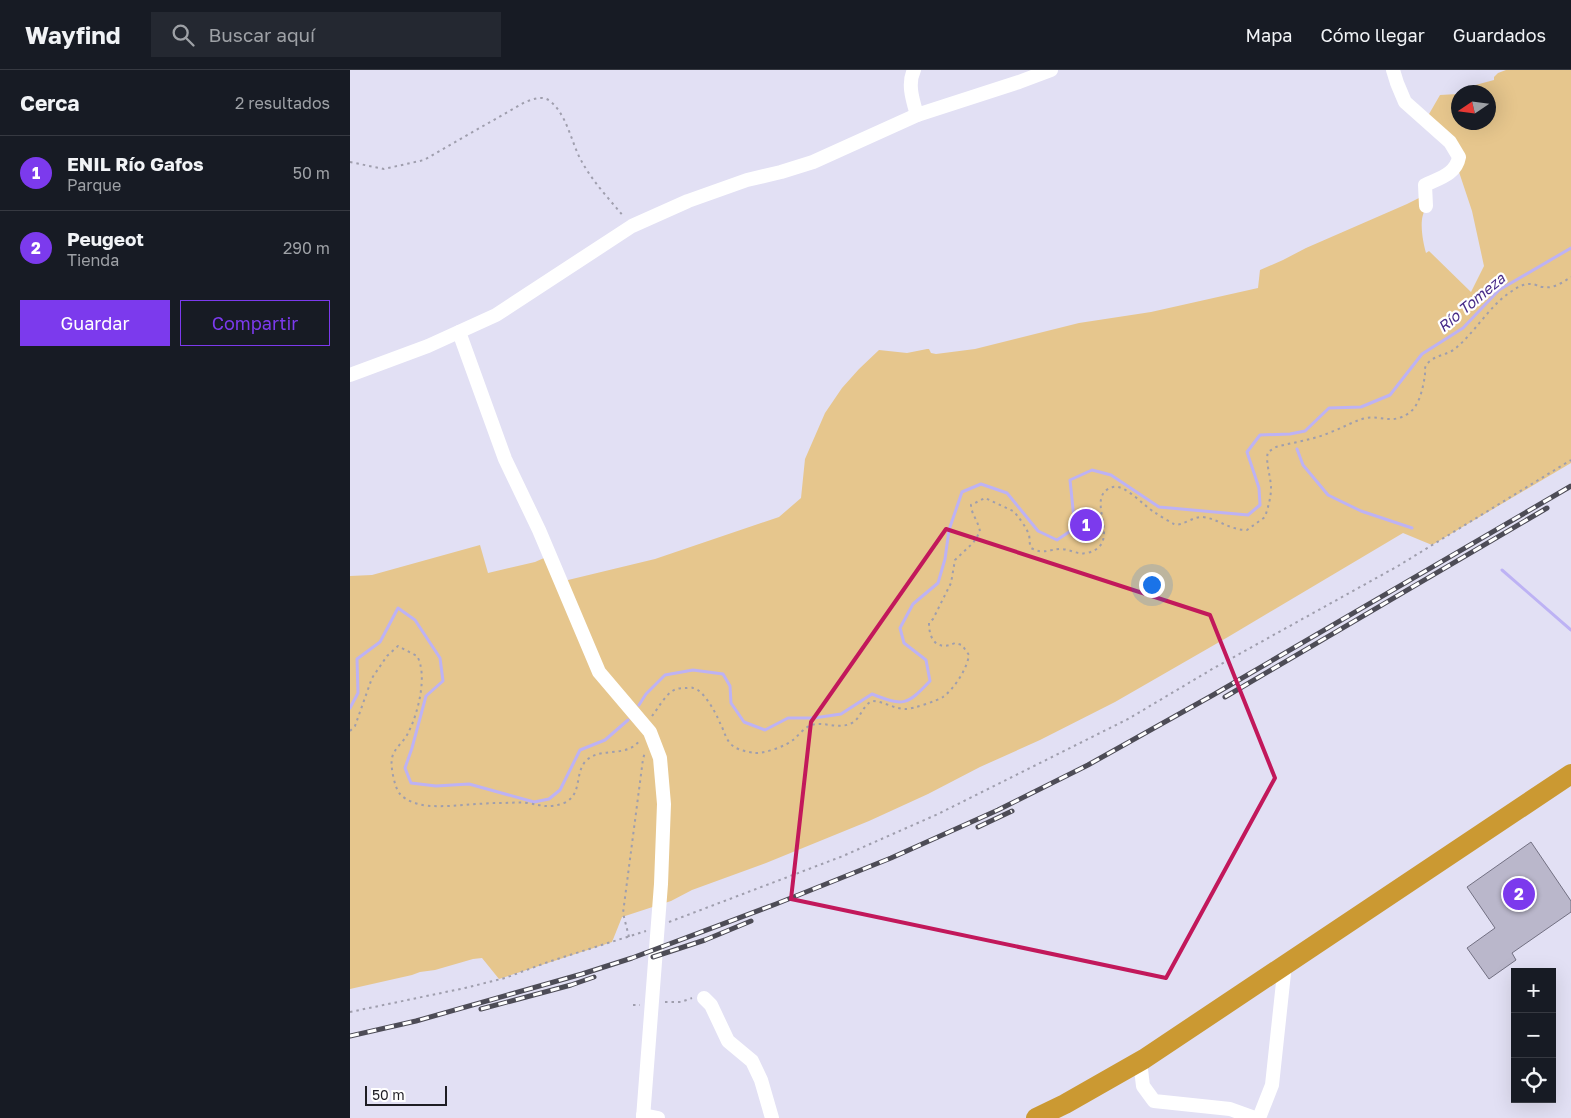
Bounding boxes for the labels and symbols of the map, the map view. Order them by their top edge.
north arrow [1451,85,1496,130]
water label: Río Tomeza [1434,268,1509,335]
pin: 1 [1070,506,1102,544]
your location [1139,572,1165,598]
pin: 2 [1503,875,1535,913]
scale bar [365,1083,448,1106]

